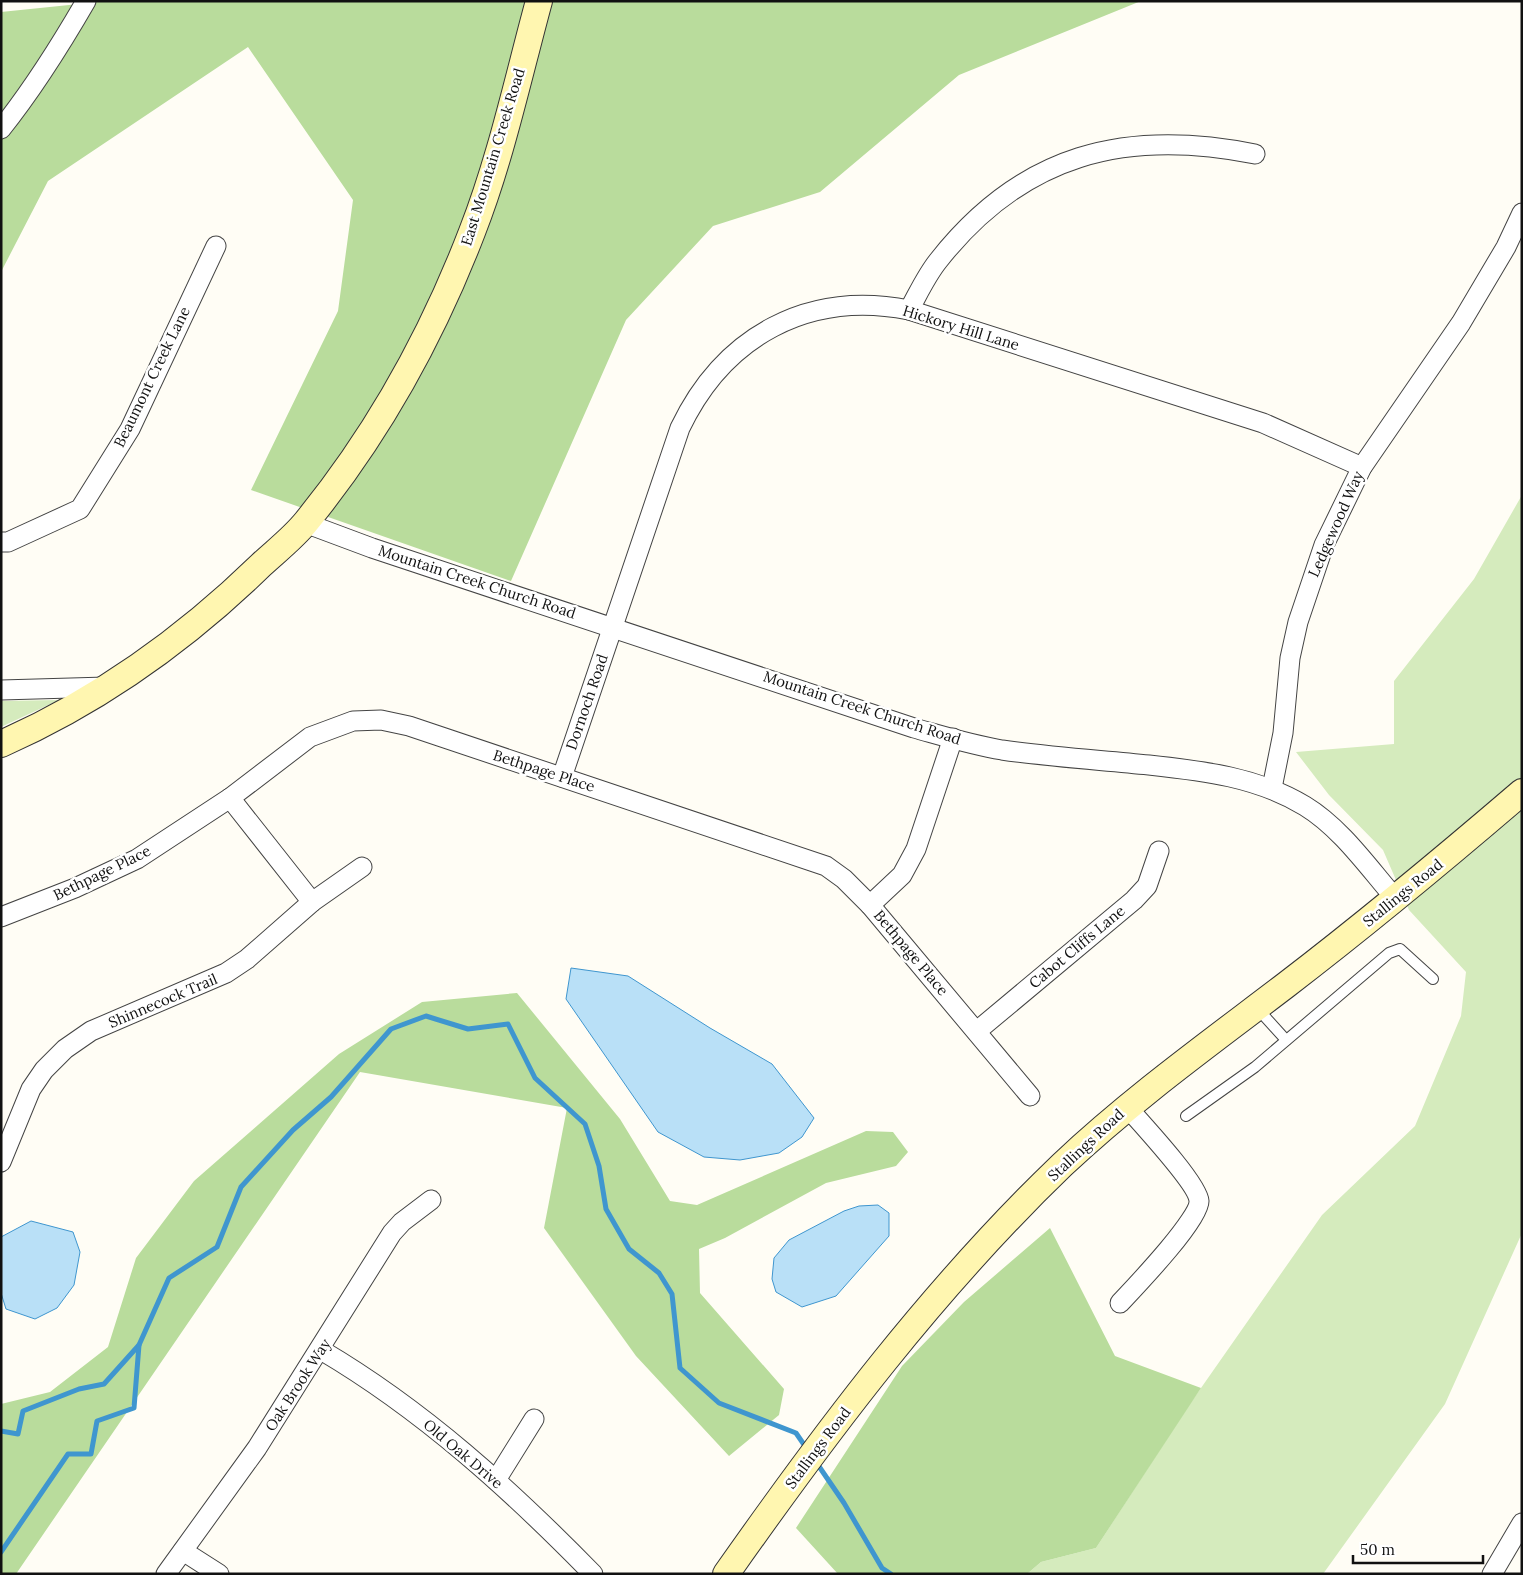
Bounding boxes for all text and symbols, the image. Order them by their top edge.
street label: East Mountain Creek Road [456,66,529,248]
street label: Hickory Hill Lane [900,301,1022,354]
street label: Beaumont Creek Lane [109,303,194,450]
street label: Ledgewood Way [1304,468,1367,580]
street label: Mountain Creek Church Road [376,541,578,623]
street label: Dornoch Road [561,651,612,752]
street label: Mountain Creek Church Road [761,667,963,749]
street label: Bethpage Place [491,745,597,796]
street label: Bethpage Place [50,841,154,904]
street label: Stallings Road [1359,855,1447,931]
street label: Cabot Cliffs Lane [1025,901,1129,992]
street label: Bethpage Place [870,906,953,999]
street label: Shinnecock Trail [106,969,220,1032]
street label: Stallings Road [1044,1104,1128,1185]
street label: Oak Brook Way [261,1335,335,1435]
street label: Stallings Road [781,1403,855,1492]
street label: Old Oak Drive [420,1415,507,1492]
scale bar [1353,1532,1483,1564]
text: 50 m [1360,1540,1395,1559]

